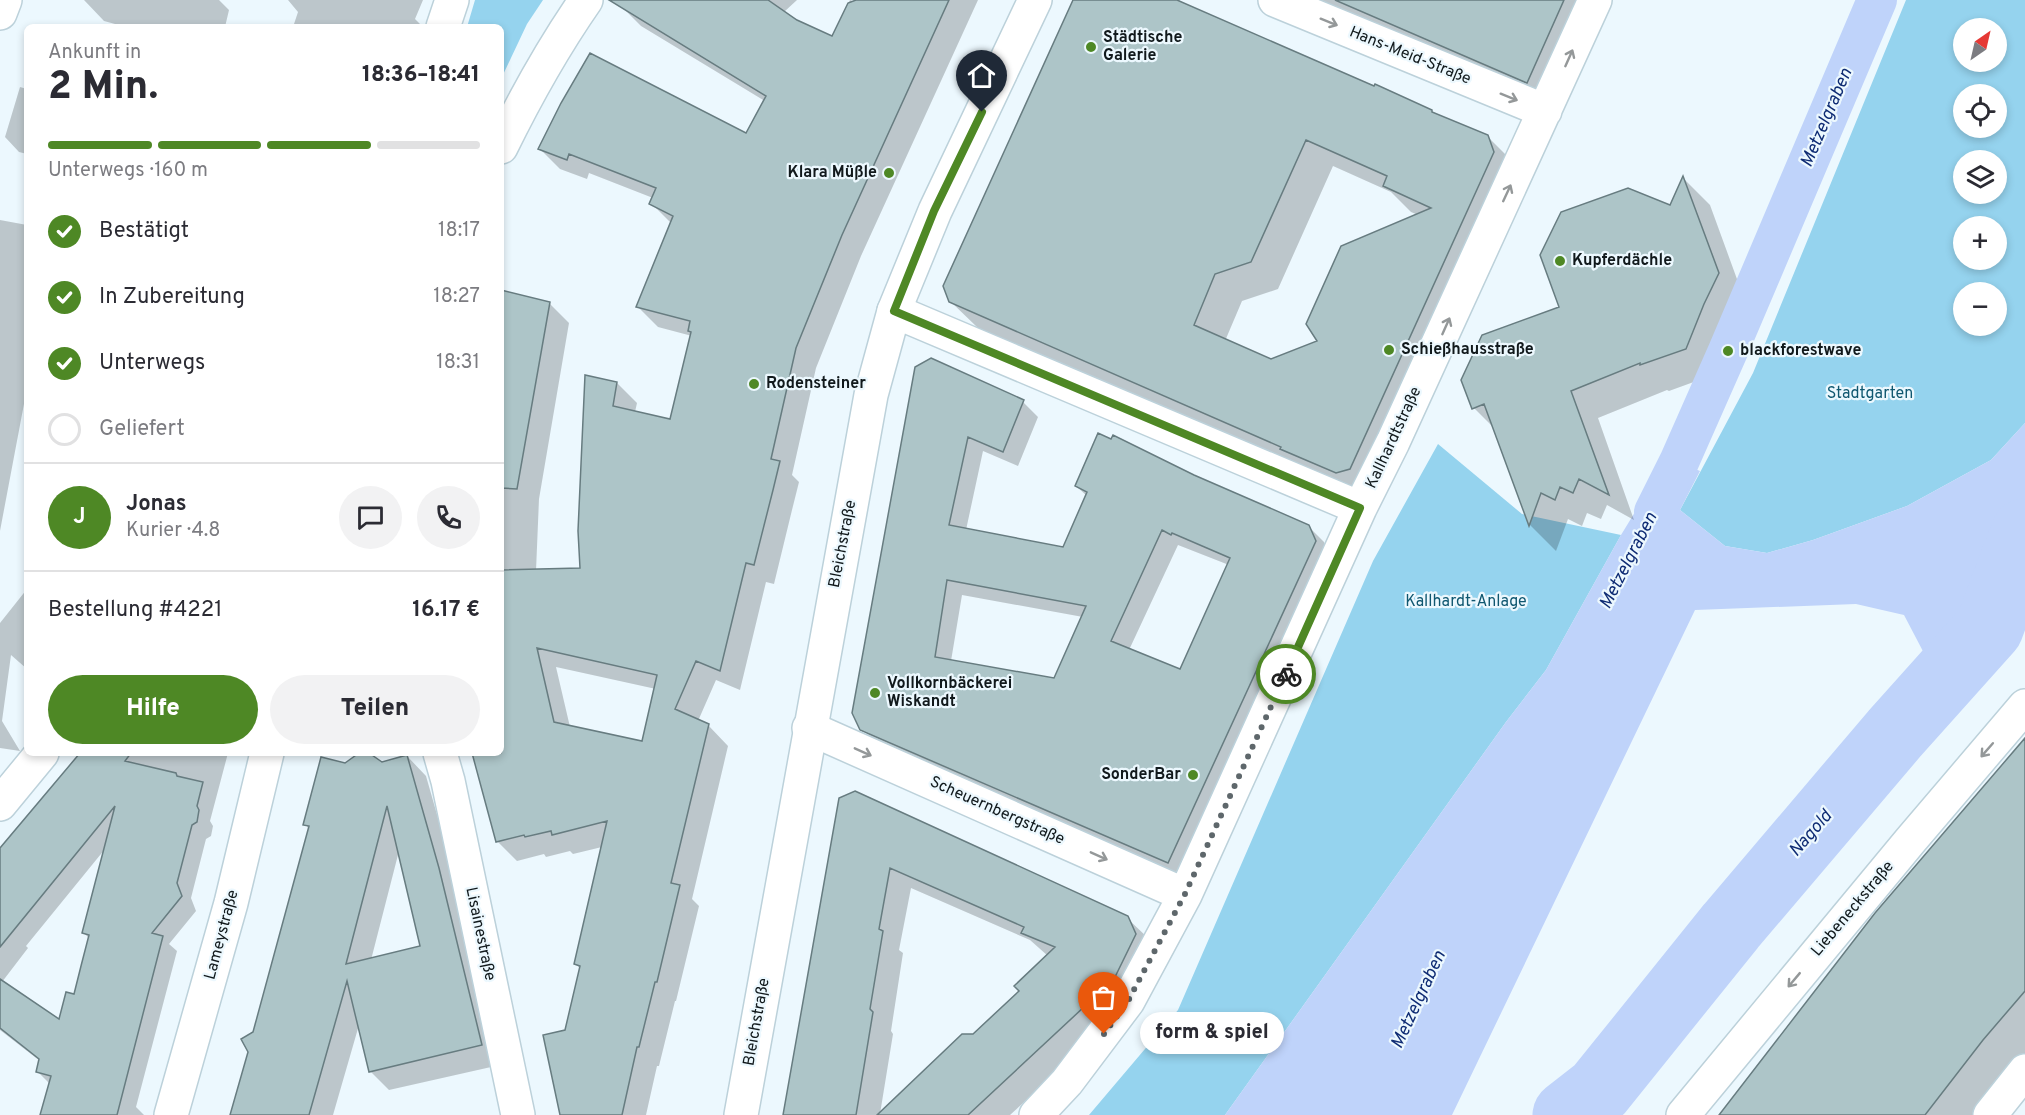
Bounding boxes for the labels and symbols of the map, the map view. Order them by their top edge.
one-way arrow [1319,17,1337,28]
north arrow [1953,18,2007,72]
street label: Hans-Meid-Straße [1346,22,1474,90]
place label: Städtische Galerie [1103,28,1182,66]
marker: Städtische Galerie [1084,40,1098,54]
one-way arrow [1564,49,1575,67]
pin [956,50,1007,112]
water label: Metzelgraben [1796,65,1858,171]
one-way arrow [1499,92,1518,103]
place label: Klara Müßle [787,163,877,183]
marker: Klara Müßle [882,166,896,180]
one-way arrow [1501,184,1513,202]
place label: Kupferdächle [1572,251,1672,271]
marker: Kupferdächle [1553,254,1567,268]
one-way arrow [1440,317,1452,335]
place label: Schießhausstraße [1401,340,1534,360]
place label: blackforestwave [1740,341,1862,361]
marker: Schießhausstraße [1382,343,1396,357]
marker: blackforestwave [1721,344,1735,358]
place label: Rodensteiner [766,374,866,394]
marker: Rodensteiner [747,377,761,391]
street label: Kallhardtstraße [1362,384,1426,492]
park label: Stadtgarten [1827,384,1913,404]
street label: Bleichstraße [825,498,861,590]
water label: Metzelgraben [1595,509,1663,613]
park label: Kallhardt-Anlage [1405,592,1527,612]
courier [1256,644,1316,704]
place label: Vollkornbäckerei Wiskandt [887,674,1012,712]
marker: Vollkornbäckerei Wiskandt [868,686,882,700]
one-way arrow [1980,742,1994,757]
one-way arrow [853,747,871,758]
place label: SonderBar [1101,765,1181,785]
marker: SonderBar [1186,768,1200,782]
street label: Scheuernbergstraße [927,772,1067,850]
water label: Nagold [1784,805,1838,862]
one-way arrow [1089,851,1107,862]
street label: Liebeneckstraße [1807,857,1899,961]
street label: Lisainestraße [460,885,500,983]
street label: Lameystraße [200,888,244,982]
water label: Metzelgraben [1386,947,1452,1053]
pin [1078,972,1129,1034]
one-way arrow [1788,972,1801,988]
street label: Bleichstraße [739,976,775,1068]
callout: form & spiel [1140,1013,1284,1055]

